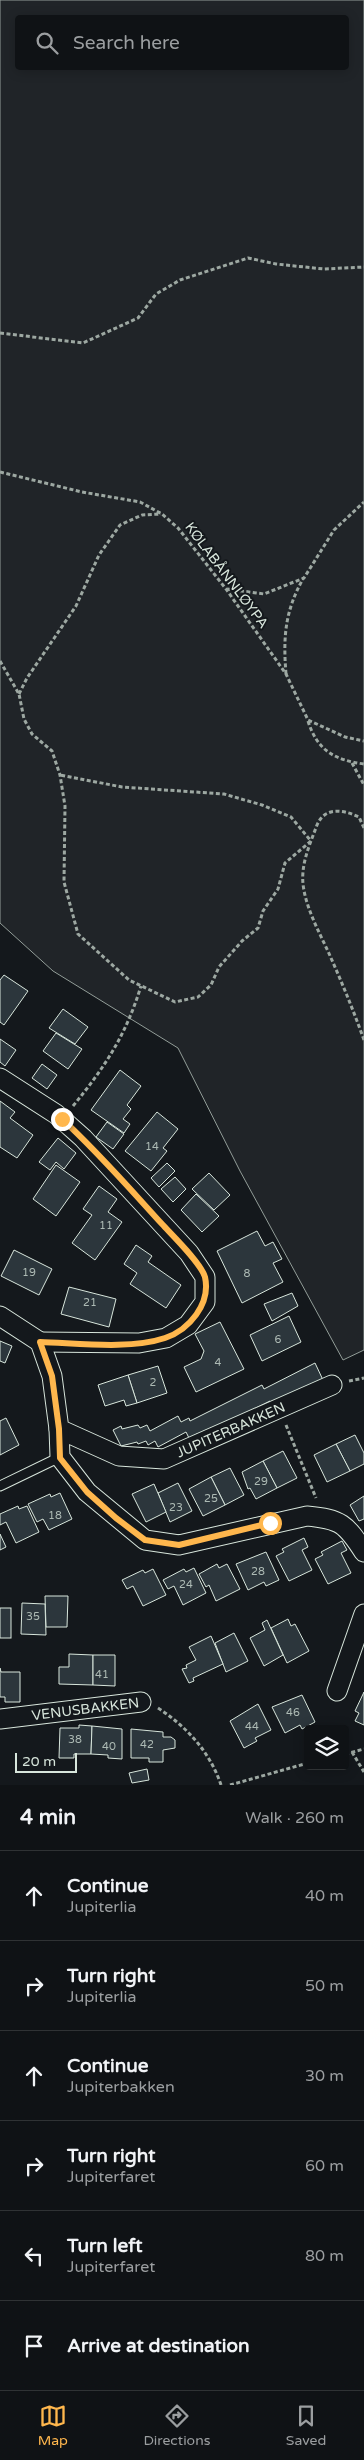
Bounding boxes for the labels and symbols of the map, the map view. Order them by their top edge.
street label: KØLABÅNNLØYPA [181,519,272,632]
route end [51,1108,74,1131]
house number: 14 [145,1140,159,1153]
house number: 11 [99,1219,113,1232]
house number: 19 [22,1266,36,1279]
house number: 8 [244,1267,251,1280]
house number: 21 [83,1296,97,1309]
house number: 6 [275,1333,282,1346]
house number: 4 [215,1356,222,1369]
house number: 2 [150,1376,157,1389]
street label: JUPITERBAKKEN [174,1399,288,1461]
house number: 29 [254,1475,268,1488]
house number: 25 [204,1492,218,1505]
house number: 23 [169,1501,183,1514]
house number: 18 [48,1509,62,1522]
route start [259,1512,282,1535]
house number: 28 [251,1565,265,1578]
house number: 24 [179,1578,193,1591]
house number: 35 [26,1610,40,1623]
house number: 41 [95,1668,109,1681]
street label: VENUSBAKKEN [31,1694,140,1724]
house number: 46 [286,1706,300,1719]
house number: 44 [245,1720,259,1733]
house number: 38 [68,1733,82,1746]
house number: 42 [140,1738,154,1751]
house number: 40 [102,1740,116,1753]
scale bar [15,1750,78,1773]

